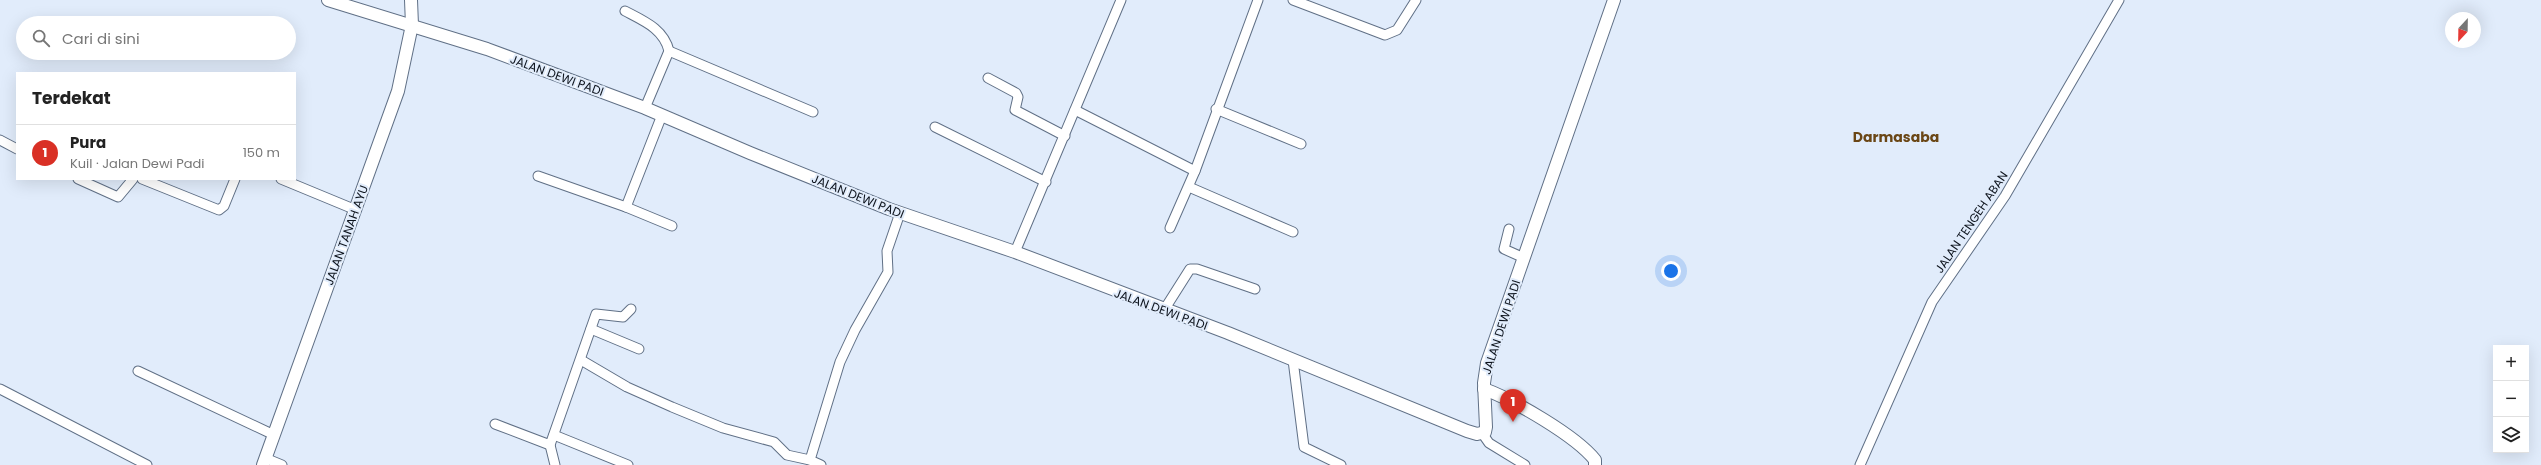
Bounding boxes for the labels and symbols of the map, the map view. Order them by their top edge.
north arrow [2445,12,2481,48]
street label: JALAN DEWI PADI [508,50,606,100]
district label: Darmasaba [1853,127,1939,147]
street label: JALAN TENGEH ABAN [1931,168,2011,276]
street label: JALAN DEWI PADI [809,170,907,222]
street label: JALAN TANAH AYU [320,183,372,287]
your location [1661,261,1681,281]
street label: JALAN DEWI PADI [1478,278,1524,376]
street label: JALAN DEWI PADI [1112,284,1210,334]
pin: 1 [1500,389,1526,422]

